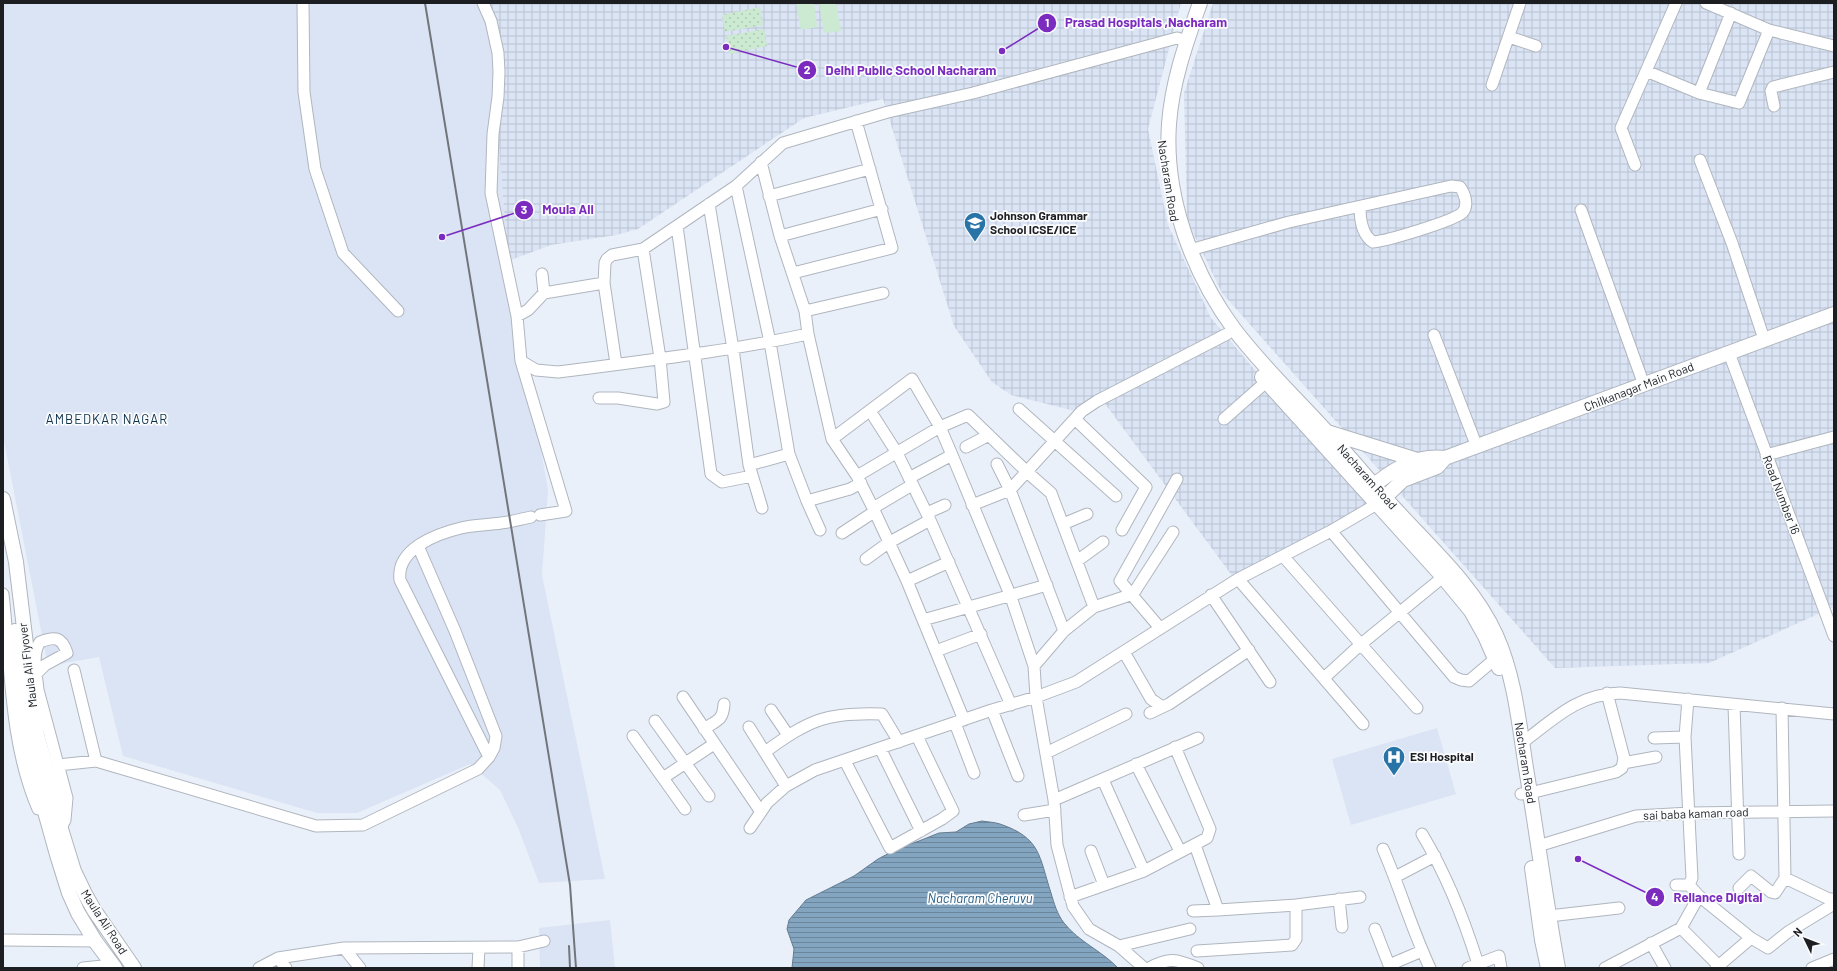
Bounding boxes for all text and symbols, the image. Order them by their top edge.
callout: Prasad Hospitals ,Nacharam [1037,10,1235,35]
text: Prasad Hospitals ,Nacharam [1065,14,1227,30]
text: 1 [1045,15,1049,29]
callout: Delhi Public School Nacharam [797,58,1004,83]
text: 2 [804,62,811,76]
text: Delhi Public School Nacharam [826,62,997,78]
street label: Nacharam Road [1156,139,1182,223]
callout: Moula Ali [514,197,602,222]
text: Moula Ali [542,201,594,217]
text: 3 [521,202,527,216]
place label: Johnson Grammar School ICSE/ICE [990,208,1088,236]
school or university icon: Johnson Grammar School ICSE/ICE [962,210,988,243]
street label: Chilkanagar Main Road [1582,359,1696,414]
district label: AMBEDKAR NAGAR [46,411,168,427]
street label: Nacharam Road [1335,441,1401,512]
street label: Road Number 16 [1760,453,1803,536]
street label: Maula Ali Flyover [15,621,39,708]
street label: Nacharam Road [1513,721,1539,805]
hospital icon: ESI Hospital [1381,744,1407,777]
place label: ESI Hospital [1410,749,1474,763]
street label: sai baba kaman road [1643,804,1749,822]
callout: Reliance Digital [1645,885,1770,910]
street label: Maula Ali Road [79,886,131,957]
text: 4 [1651,889,1659,903]
text: Reliance Digital [1674,889,1762,905]
water label: Nacharam Cheruvu [927,890,1033,906]
north arrow [1785,919,1825,959]
text: N [1790,925,1805,939]

